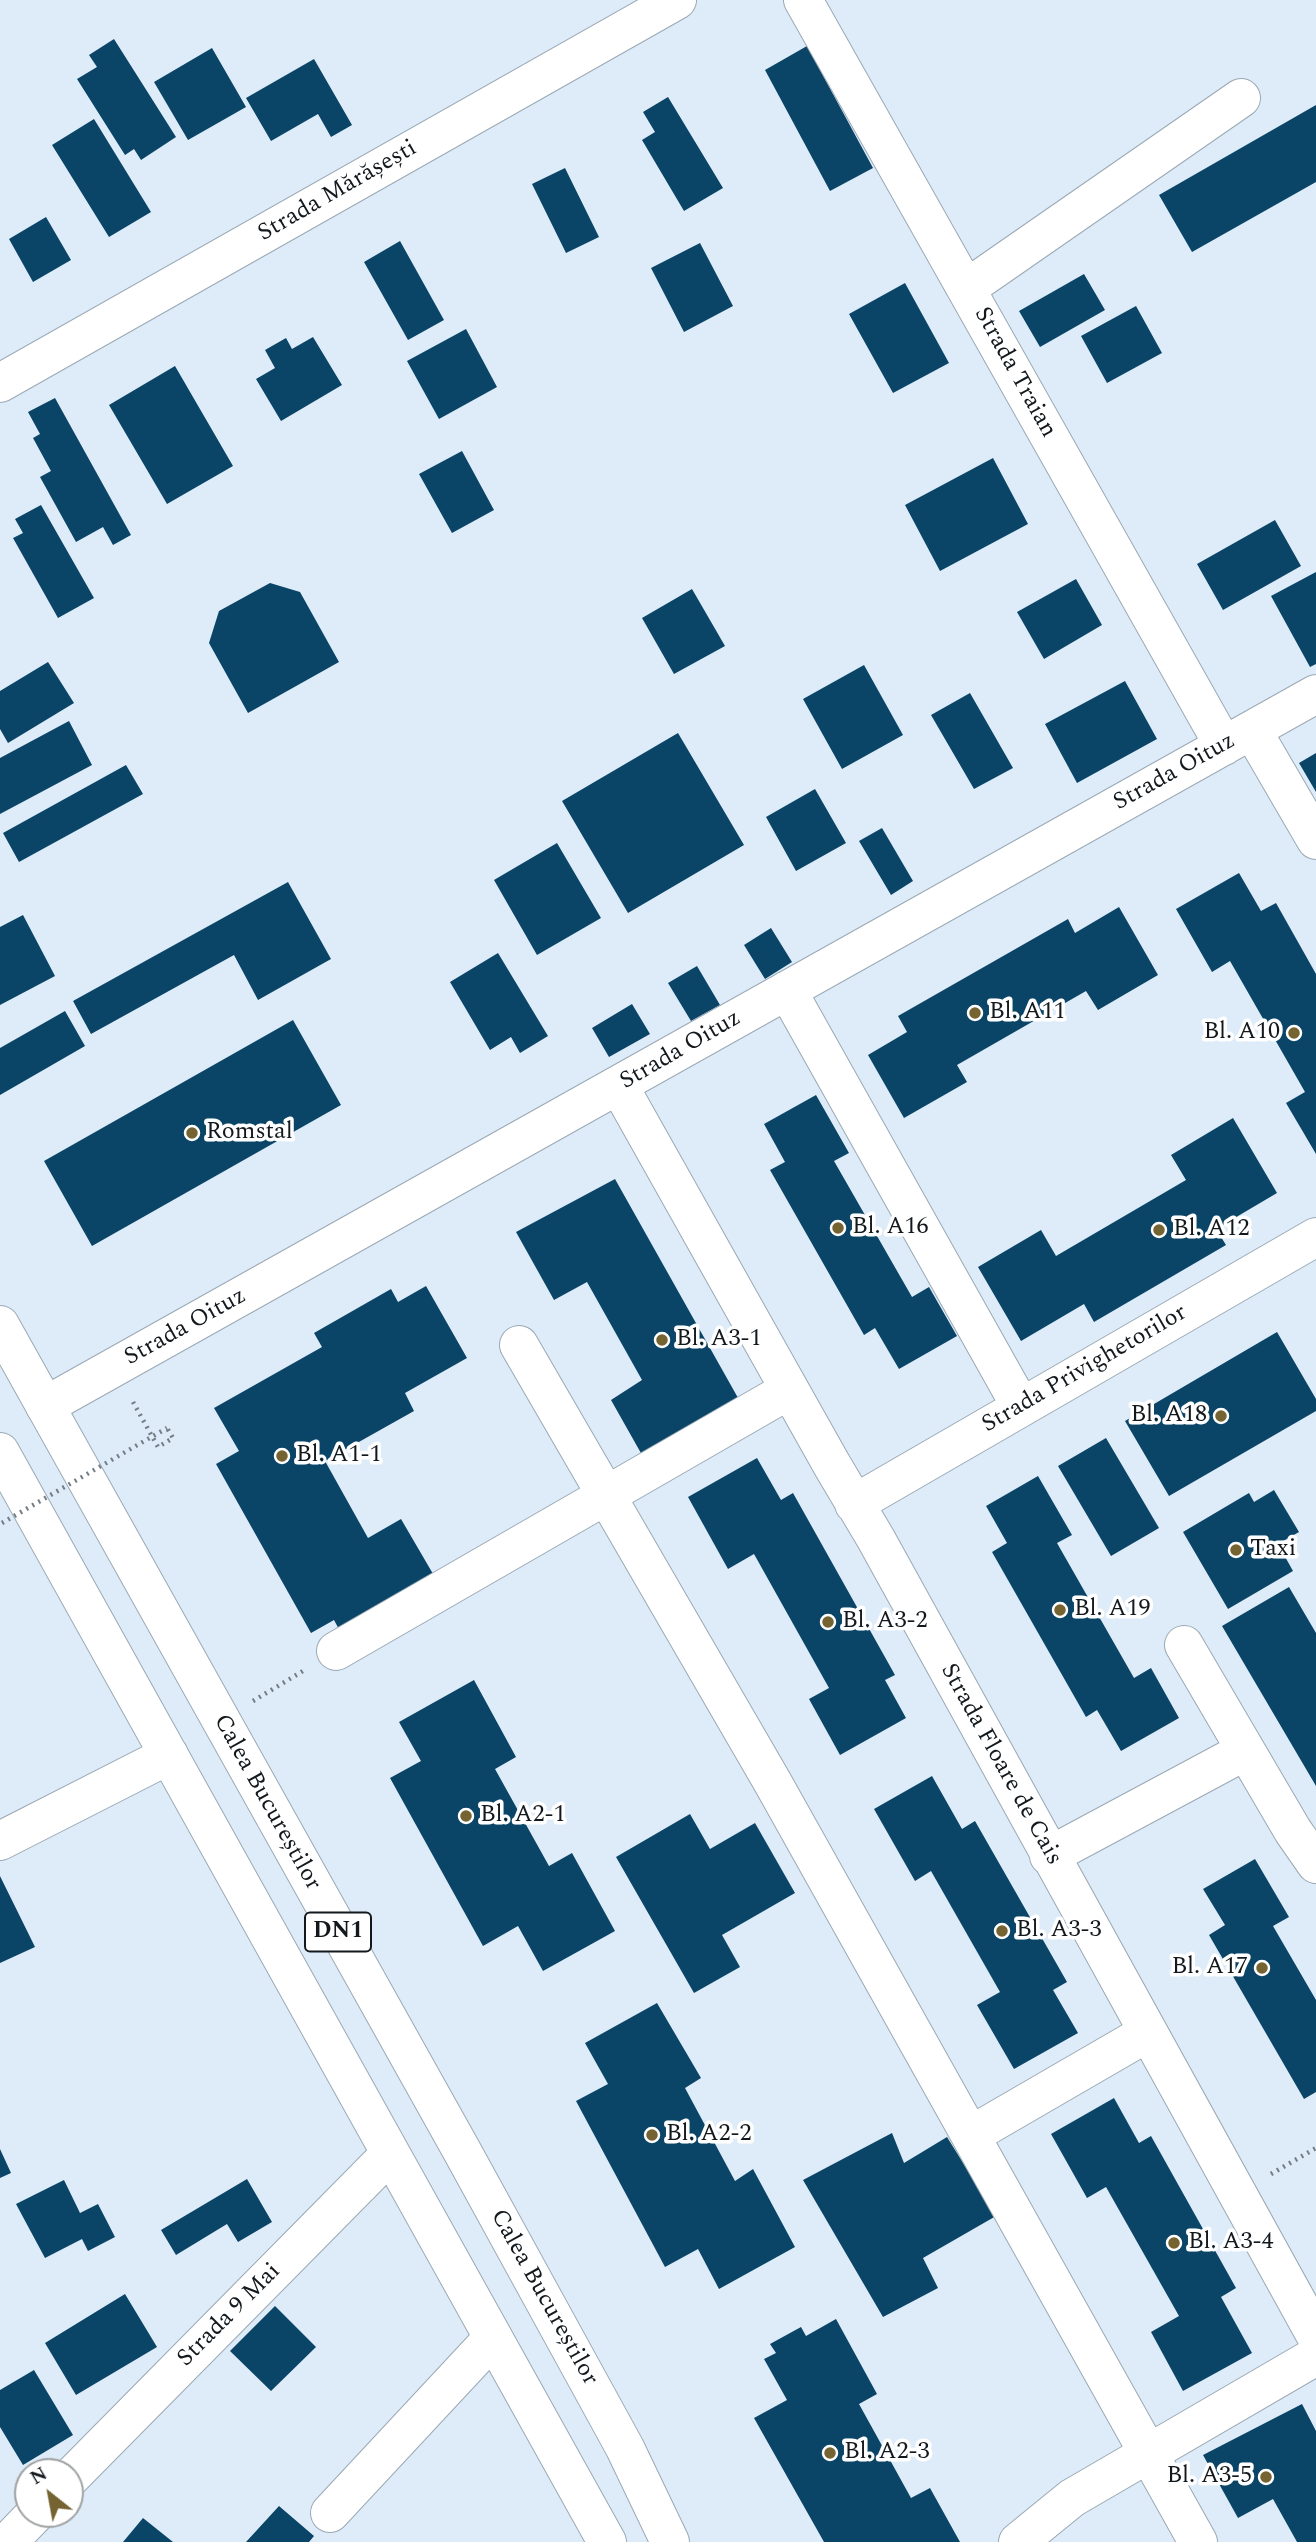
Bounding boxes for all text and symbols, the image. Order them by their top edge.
street label: Strada Mărășești [253,135,423,249]
street label: Strada Traian [966,303,1062,443]
street label: Strada Oituz [1109,728,1241,818]
place label: Bl. A11 [989,999,1066,1027]
street label: Strada Oituz [615,1005,747,1097]
marker: Bl. A11 [967,1005,983,1021]
place label: Bl. A10 [1203,1019,1280,1047]
marker: Bl. A10 [1286,1025,1302,1041]
place label: Romstal [206,1119,293,1147]
marker: Romstal [184,1125,200,1141]
place label: Bl. A16 [852,1214,929,1242]
place label: Bl. A12 [1173,1216,1250,1244]
marker: Bl. A16 [830,1220,846,1236]
marker: Bl. A12 [1151,1222,1167,1238]
street label: Strada Oituz [120,1283,252,1373]
street label: Strada Privighetorilor [977,1300,1193,1440]
place label: Bl. A3-1 [676,1326,762,1354]
marker: Bl. A3-1 [654,1332,670,1348]
place label: Bl. A18 [1130,1402,1207,1430]
marker: Bl. A18 [1213,1408,1229,1424]
place label: Bl. A1-1 [296,1442,382,1470]
marker: Bl. A1-1 [274,1448,290,1464]
place label: Taxi [1250,1536,1296,1564]
marker: Taxi [1228,1542,1244,1558]
place label: Bl. A19 [1074,1596,1151,1624]
marker: Bl. A19 [1052,1602,1068,1618]
place label: Bl. A3-2 [842,1608,928,1636]
marker: Bl. A3-2 [820,1614,836,1630]
street label: Strada Floare de Cais [933,1659,1067,1871]
street label: Calea Bucureștilor [206,1710,326,1896]
place label: Bl. A2-1 [480,1802,566,1830]
marker: Bl. A2-1 [458,1808,474,1824]
road number: DN1 [305,1912,371,1952]
place label: Bl. A3-3 [1016,1917,1102,1945]
marker: Bl. A3-3 [994,1923,1010,1939]
place label: Bl. A17 [1171,1954,1248,1982]
marker: Bl. A17 [1254,1960,1270,1976]
place label: Bl. A2-2 [666,2121,752,2149]
marker: Bl. A2-2 [644,2127,660,2143]
street label: Calea Bucureștilor [483,2205,603,2391]
place label: Bl. A3-4 [1188,2229,1274,2257]
marker: Bl. A3-4 [1166,2235,1182,2251]
street label: Strada 9 Mai [172,2258,288,2374]
place label: Bl. A2-3 [844,2439,930,2467]
marker: Bl. A2-3 [822,2445,838,2461]
north arrow [14,2458,84,2528]
text: N [25,2460,53,2493]
place label: Bl. A3-5 [1166,2463,1252,2491]
marker: Bl. A3-5 [1258,2469,1274,2485]

